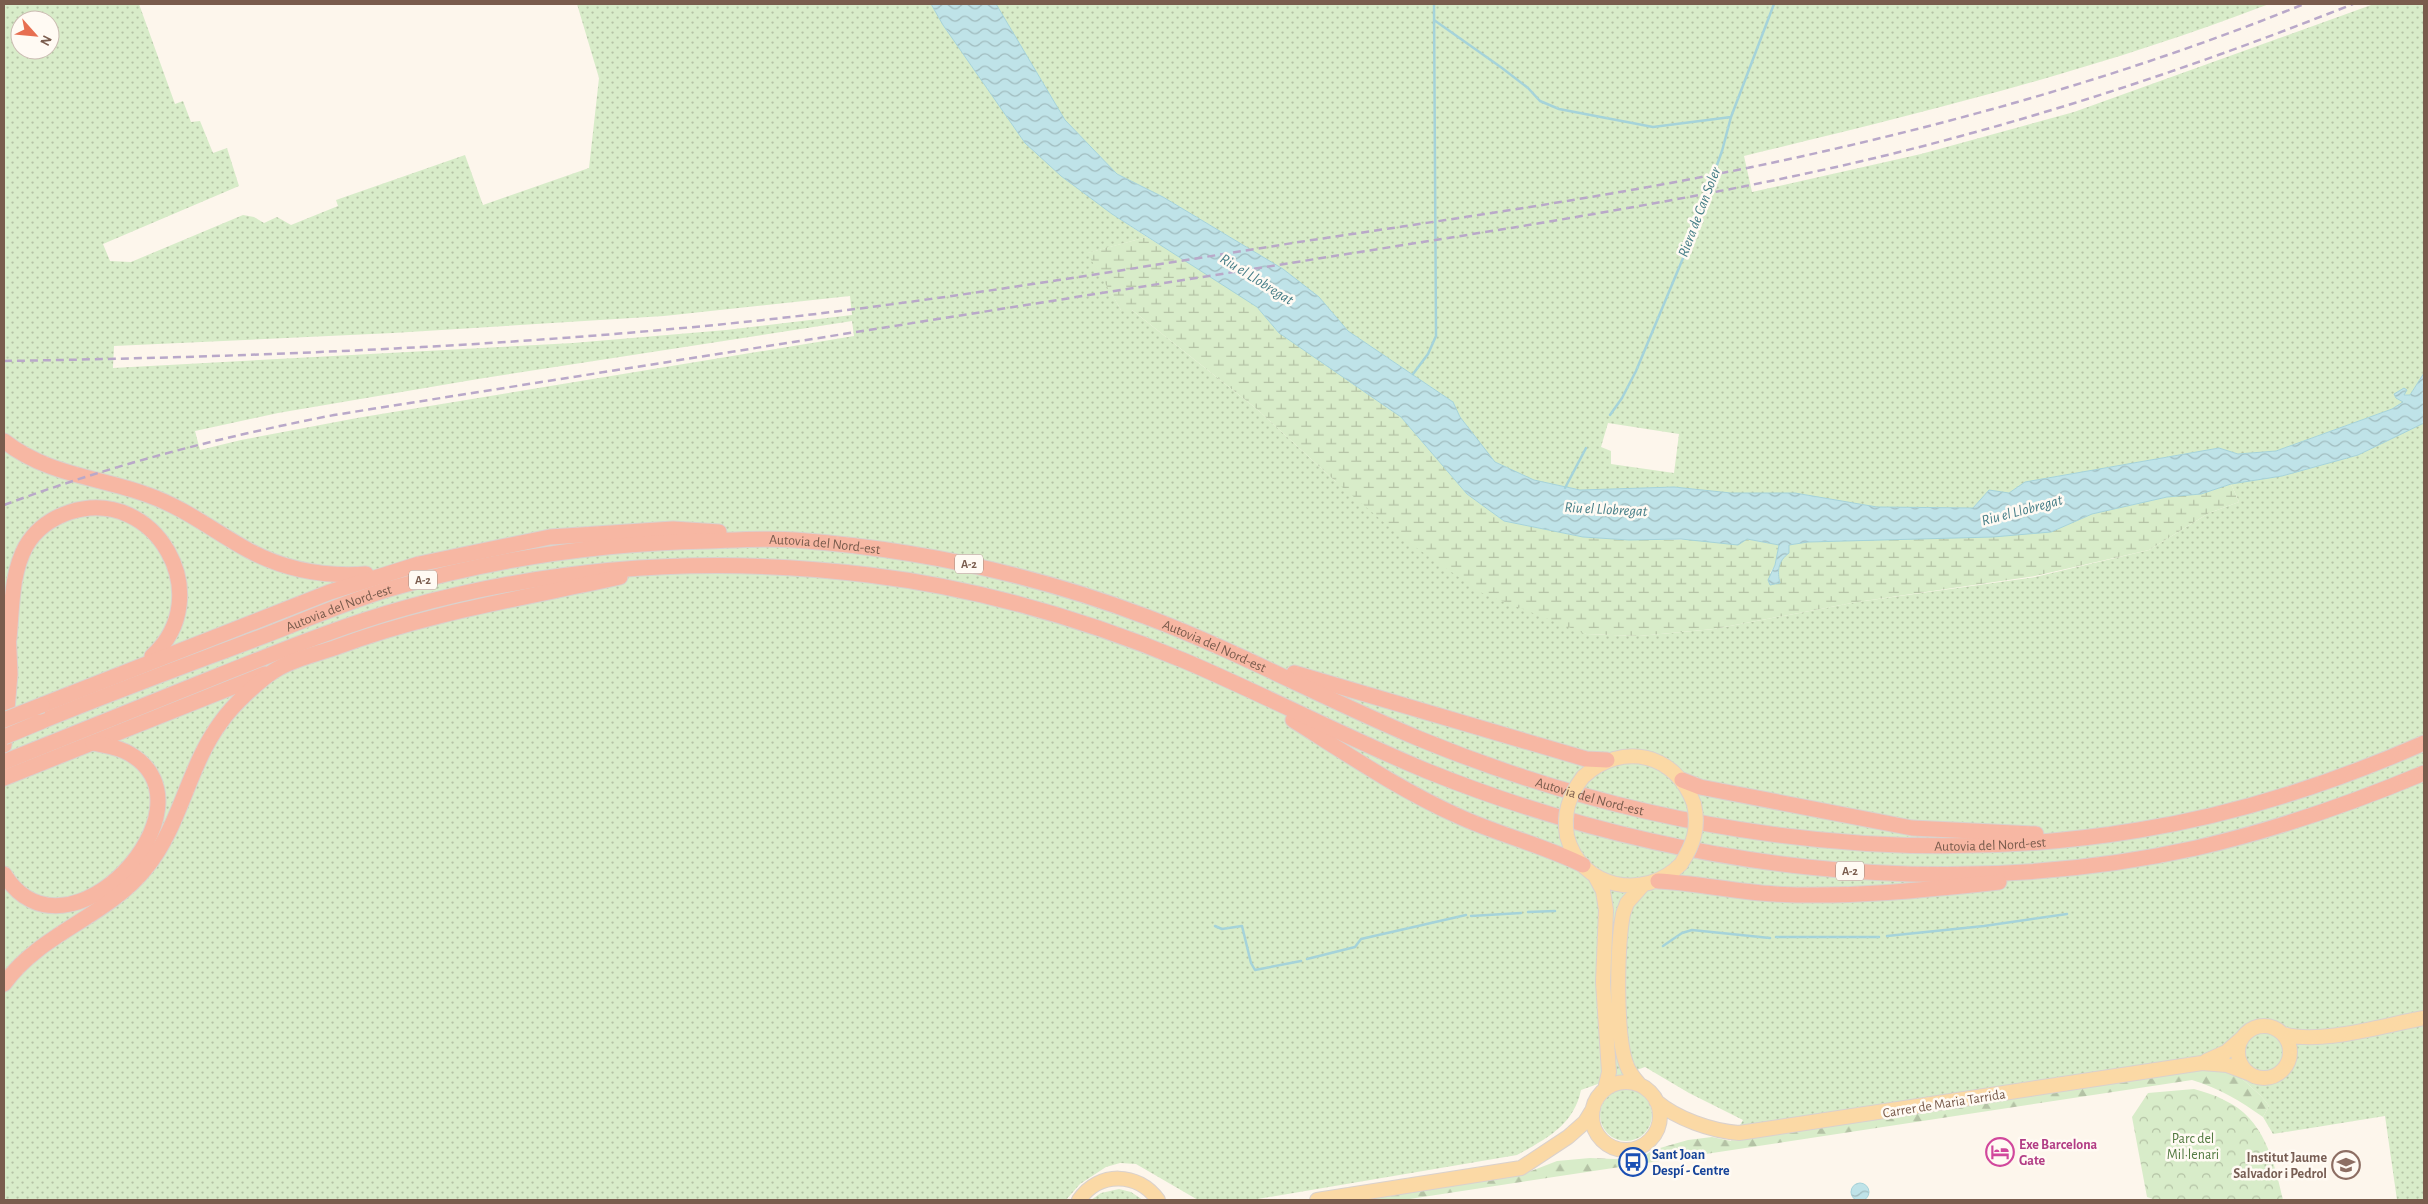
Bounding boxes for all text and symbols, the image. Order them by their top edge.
north arrow [10,10,60,60]
text: N [37,33,54,48]
water label: Riera de Can Soler [1675,164,1724,259]
water label: Riu el Llobregat [1217,251,1296,308]
water label: Riu el Llobregat [1980,492,2064,528]
water label: Riu el Llobregat [1564,500,1648,519]
street label: Autovia del Nord-est [769,533,882,557]
road number: A-2 [955,554,983,574]
road number: A-2 [409,570,437,590]
street label: Autovia del Nord-est [284,582,394,635]
street label: Autovia del Nord-est [1160,618,1269,676]
street label: Autovia del Nord-est [1534,775,1646,819]
street label: Autovia del Nord-est [1934,836,2047,854]
road number: A-2 [1836,861,1864,880]
street label: Carrer de Maria Tarrida [1882,1087,2007,1121]
park label: Parc del Mil·lenari [2167,1132,2219,1162]
hotel icon: Exe Barcelona Gate [1985,1137,2015,1167]
place label: Exe Barcelona Gate [2019,1138,2098,1168]
bus stop icon: Sant Joan Despí - Centre [1618,1147,1648,1177]
place label: Sant Joan Despí - Centre [1652,1148,1730,1178]
school or university icon: Institut Jaume Salvador i Pedrol [2331,1150,2361,1180]
place label: Institut Jaume Salvador i Pedrol [2233,1151,2327,1181]

